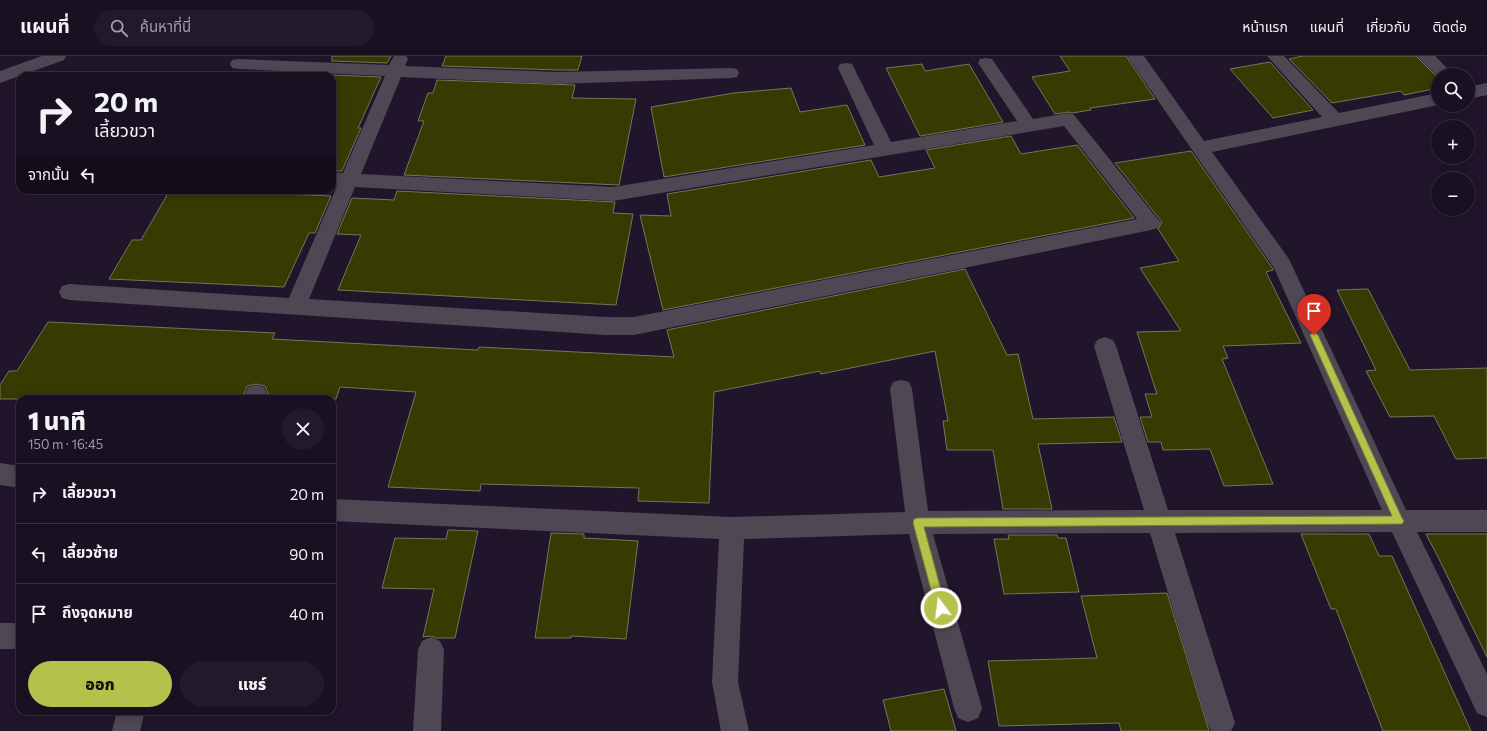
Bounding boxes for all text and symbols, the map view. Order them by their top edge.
search box [94,10,374,46]
text: แผนที่ [20,14,70,37]
icon: search [108,17,130,39]
text: ค้นหาที่นี่ [140,17,191,35]
text: หน้าแรก [1242,18,1288,35]
text: แผนที่ [1310,18,1344,35]
text: เกี่ยวกับ [1366,18,1411,35]
text: ติดต่อ [1433,18,1467,35]
map controls [1431,68,1475,216]
button: search [1431,68,1475,112]
text: 20 m [94,84,158,118]
icon: right [28,88,80,140]
text: เลี้ยวขวา [94,119,155,141]
button: + [1431,120,1475,164]
icon: left [77,164,99,186]
text: จากนั้น [28,165,69,183]
button: − [1431,172,1475,216]
pin [1297,294,1331,335]
icon: arrive [1303,300,1325,322]
text: 1 นาที [28,406,86,435]
button: close [282,408,324,450]
text: 150 m · 16:45 [28,436,103,452]
icon: right [28,483,50,505]
text: เลี้ยวขวา [62,483,116,501]
text: 20 m [290,485,324,503]
icon: left [28,543,50,565]
text: เลี้ยวซ้าย [62,543,118,561]
text: 90 m [289,545,324,563]
position arrow [920,587,962,629]
icon: arrive [28,603,50,625]
text: ถึงจุดหมาย [62,603,133,621]
text: 40 m [289,605,324,623]
button: ออก [28,661,172,707]
button: แชร์ [180,661,324,707]

